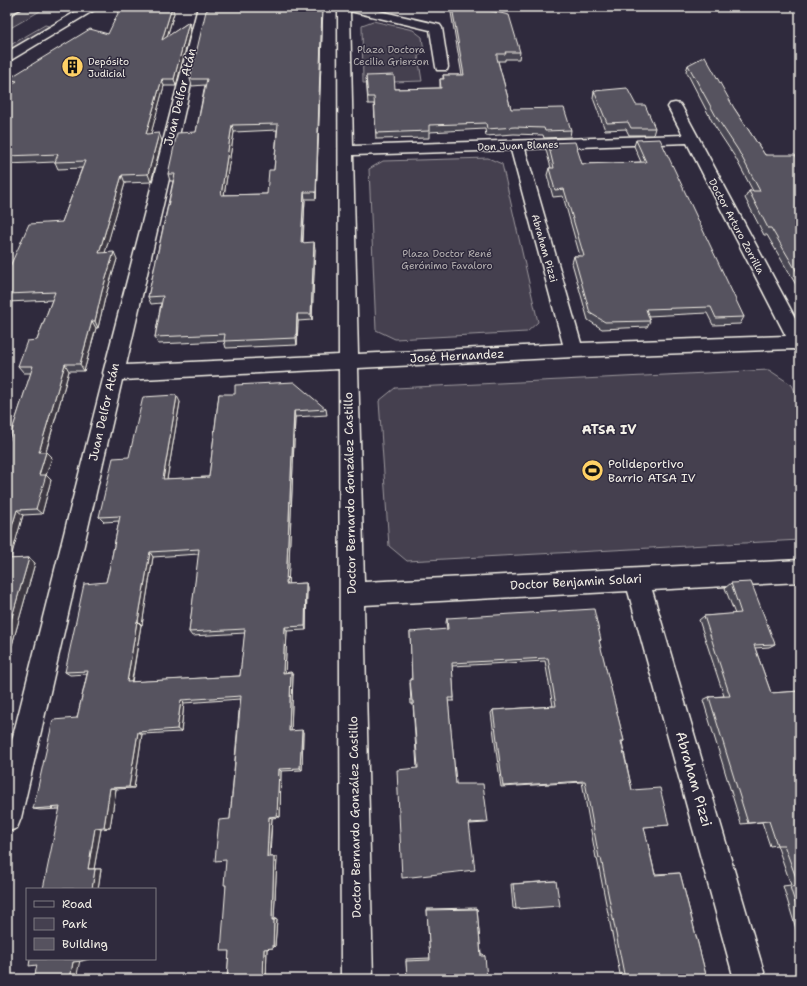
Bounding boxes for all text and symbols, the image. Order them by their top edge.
park label: Plaza Doctora Cecilia Grierson [353,43,429,68]
street label: Juan Delfor Atán [160,46,200,148]
building icon: Depósito Judicial [59,54,85,80]
place label: Depósito Judicial [88,55,129,80]
street label: Don Juan Blanes [477,138,559,153]
street label: Doctor Arturo Zorrilla [706,176,768,277]
street label: Abraham Pizzi [529,213,560,284]
park label: Plaza Doctor René Gerónimo Favaloro [401,247,493,272]
street label: José Hernandez [409,346,505,366]
street label: Juan Delfor Atán [85,361,123,463]
street label: Doctor Bernardo González Castillo [340,392,360,594]
district label: ATSA IV [582,421,637,438]
place label: Polideportivo Barrio ATSA IV [608,456,696,486]
sports icon: Polideportivo Barrio ATSA IV [579,458,605,484]
street label: Doctor Benjamin Solari [510,571,642,593]
street label: Doctor Bernardo González Castillo [345,716,365,918]
street label: Abraham Pizzi [672,729,716,829]
legend [26,888,156,960]
text: Road [62,896,93,912]
text: Park [62,916,88,932]
text: Building [62,936,108,952]

